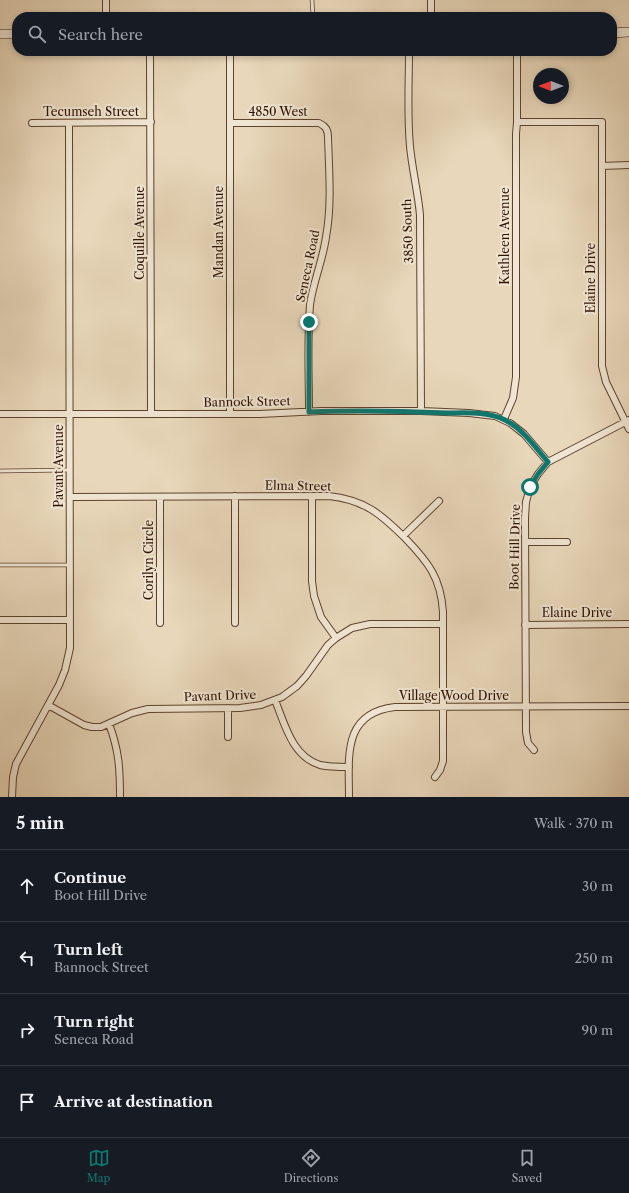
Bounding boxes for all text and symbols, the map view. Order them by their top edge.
search box [12,12,617,56]
icon: search [26,23,48,45]
text: Search here [58,25,143,44]
north arrow [533,68,569,104]
street label: Tecumseh Street [43,104,140,119]
street label: 4850 West [248,104,308,119]
street label: Coquille Avenue [132,186,147,280]
street label: Mandan Avenue [211,186,226,278]
street label: Kathleen Avenue [497,187,512,285]
street label: 3850 South [399,198,416,264]
street label: Seneca Road [293,228,323,303]
street label: Elaine Drive [583,243,598,313]
route end [300,313,318,331]
street label: Bannock Street [203,393,292,410]
street label: Pavant Avenue [51,424,66,508]
street label: Elma Street [265,477,332,494]
route start [521,478,539,496]
street label: Boot Hill Drive [506,504,523,590]
street label: Corilyn Circle [141,519,156,600]
street label: Elaine Drive [542,605,612,620]
street label: Pavant Drive [184,687,257,704]
street label: Village Wood Drive [398,688,509,703]
text: 5 min [16,813,64,833]
text: Walk · 370 m [534,815,613,831]
text: Continue [54,868,126,887]
icon: ahead [16,875,38,897]
text: 30 m [582,878,613,894]
text: Boot Hill Drive [54,887,147,903]
text: Turn left [54,940,123,959]
icon: left [16,947,38,969]
text: 250 m [575,950,613,966]
text: Bannock Street [54,959,149,975]
text: Turn right [54,1012,134,1031]
icon: right [16,1019,38,1041]
text: 90 m [582,1022,613,1038]
text: Seneca Road [54,1031,134,1047]
icon: arrive [16,1091,38,1113]
text: Arrive at destination [54,1092,213,1111]
tab: Map [87,1147,110,1185]
tab: Directions [284,1147,338,1185]
tab: Saved [512,1147,542,1185]

